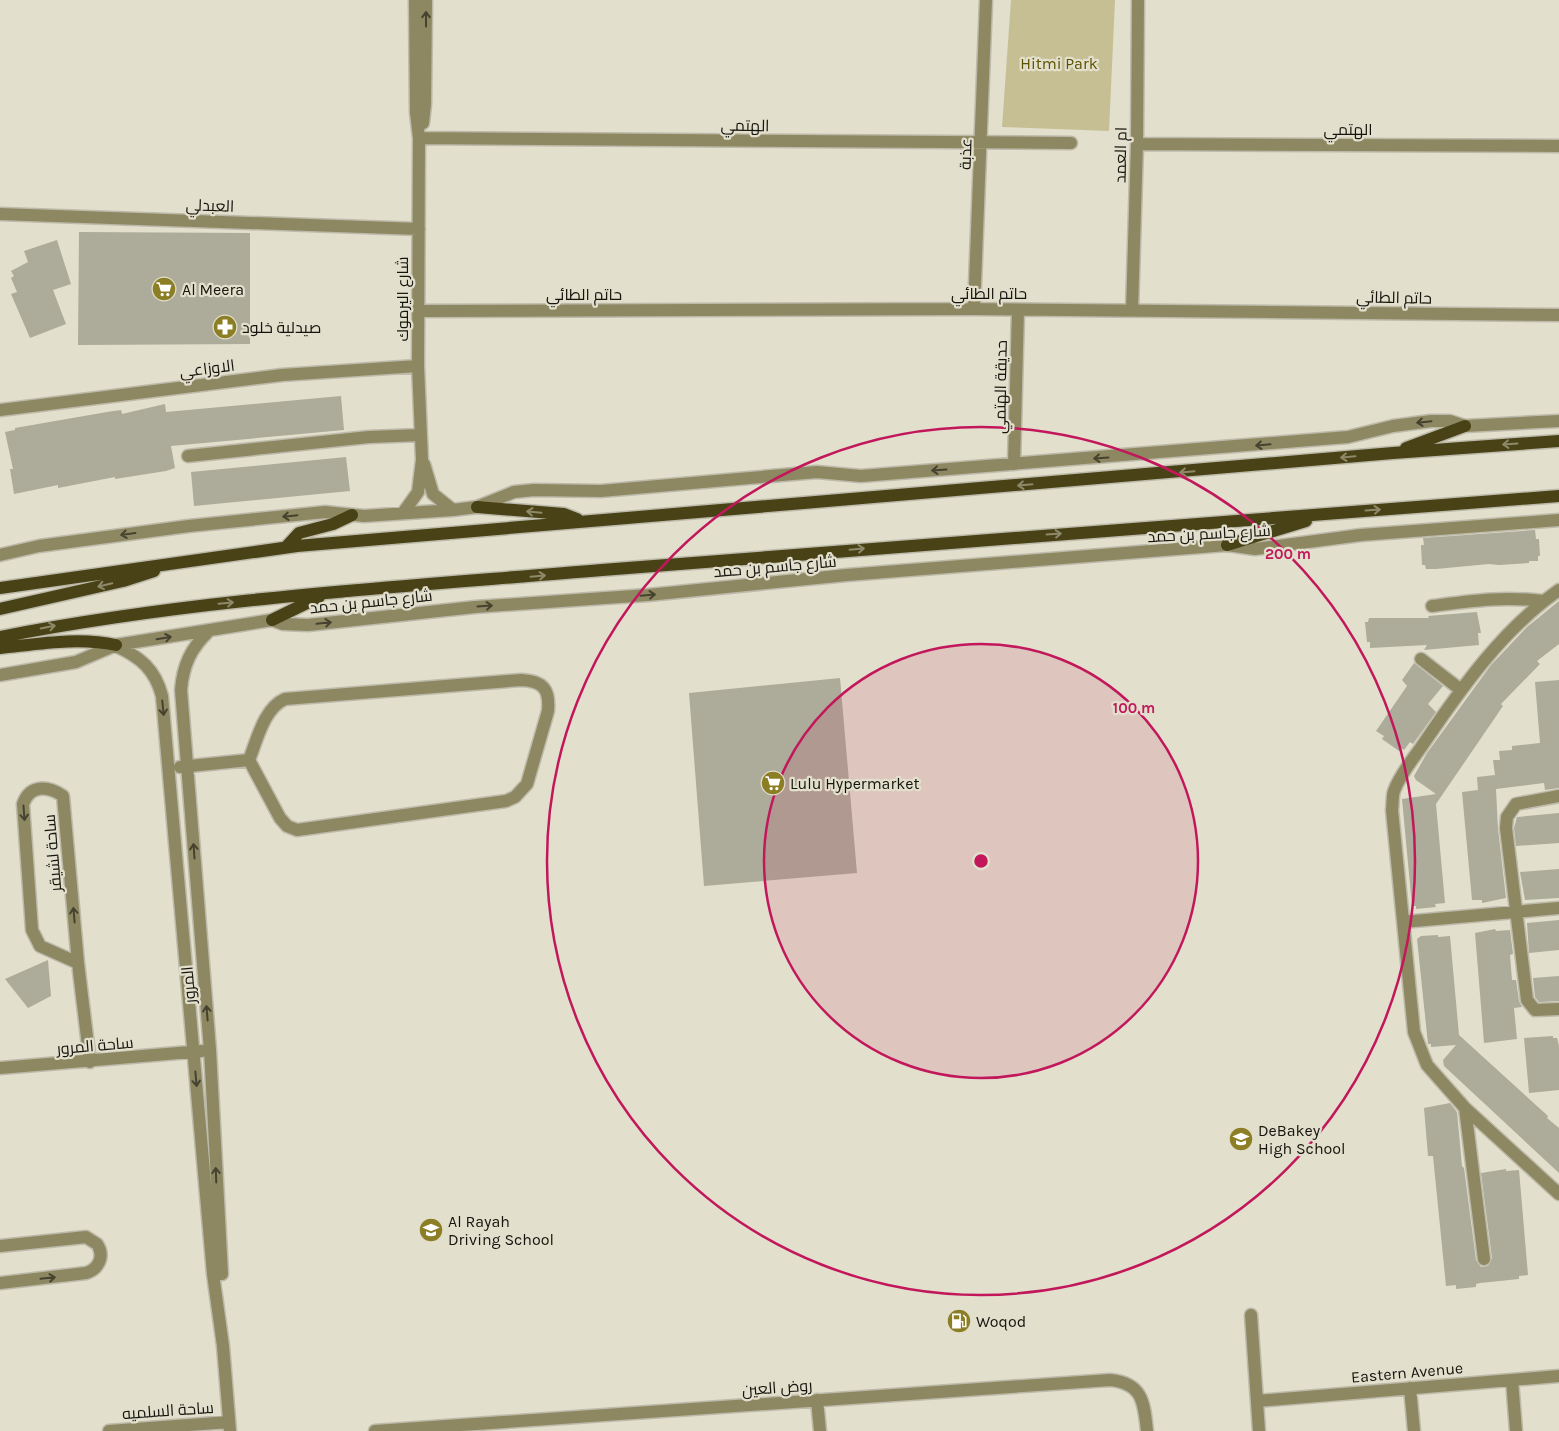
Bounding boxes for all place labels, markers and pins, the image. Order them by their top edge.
supermarket icon: Al Meera [151,276,177,302]
place label: Al Meera [182,280,244,299]
pharmacy icon: صيدلية خلود [212,314,238,340]
place label: صيدلية خلود [242,318,321,337]
supermarket icon: Lulu Hypermarket [760,770,786,796]
place label: Lulu Hypermarket [790,774,919,793]
centre of rings [972,852,990,870]
place label: DeBakey High School [1258,1121,1346,1158]
school or university icon: DeBakey High School [1228,1126,1254,1152]
place label: Al Rayah Driving School [448,1212,554,1249]
school or university icon: Al Rayah Driving School [418,1217,444,1243]
fuel station icon: Woqod [946,1308,972,1334]
place label: Woqod [976,1312,1026,1331]

